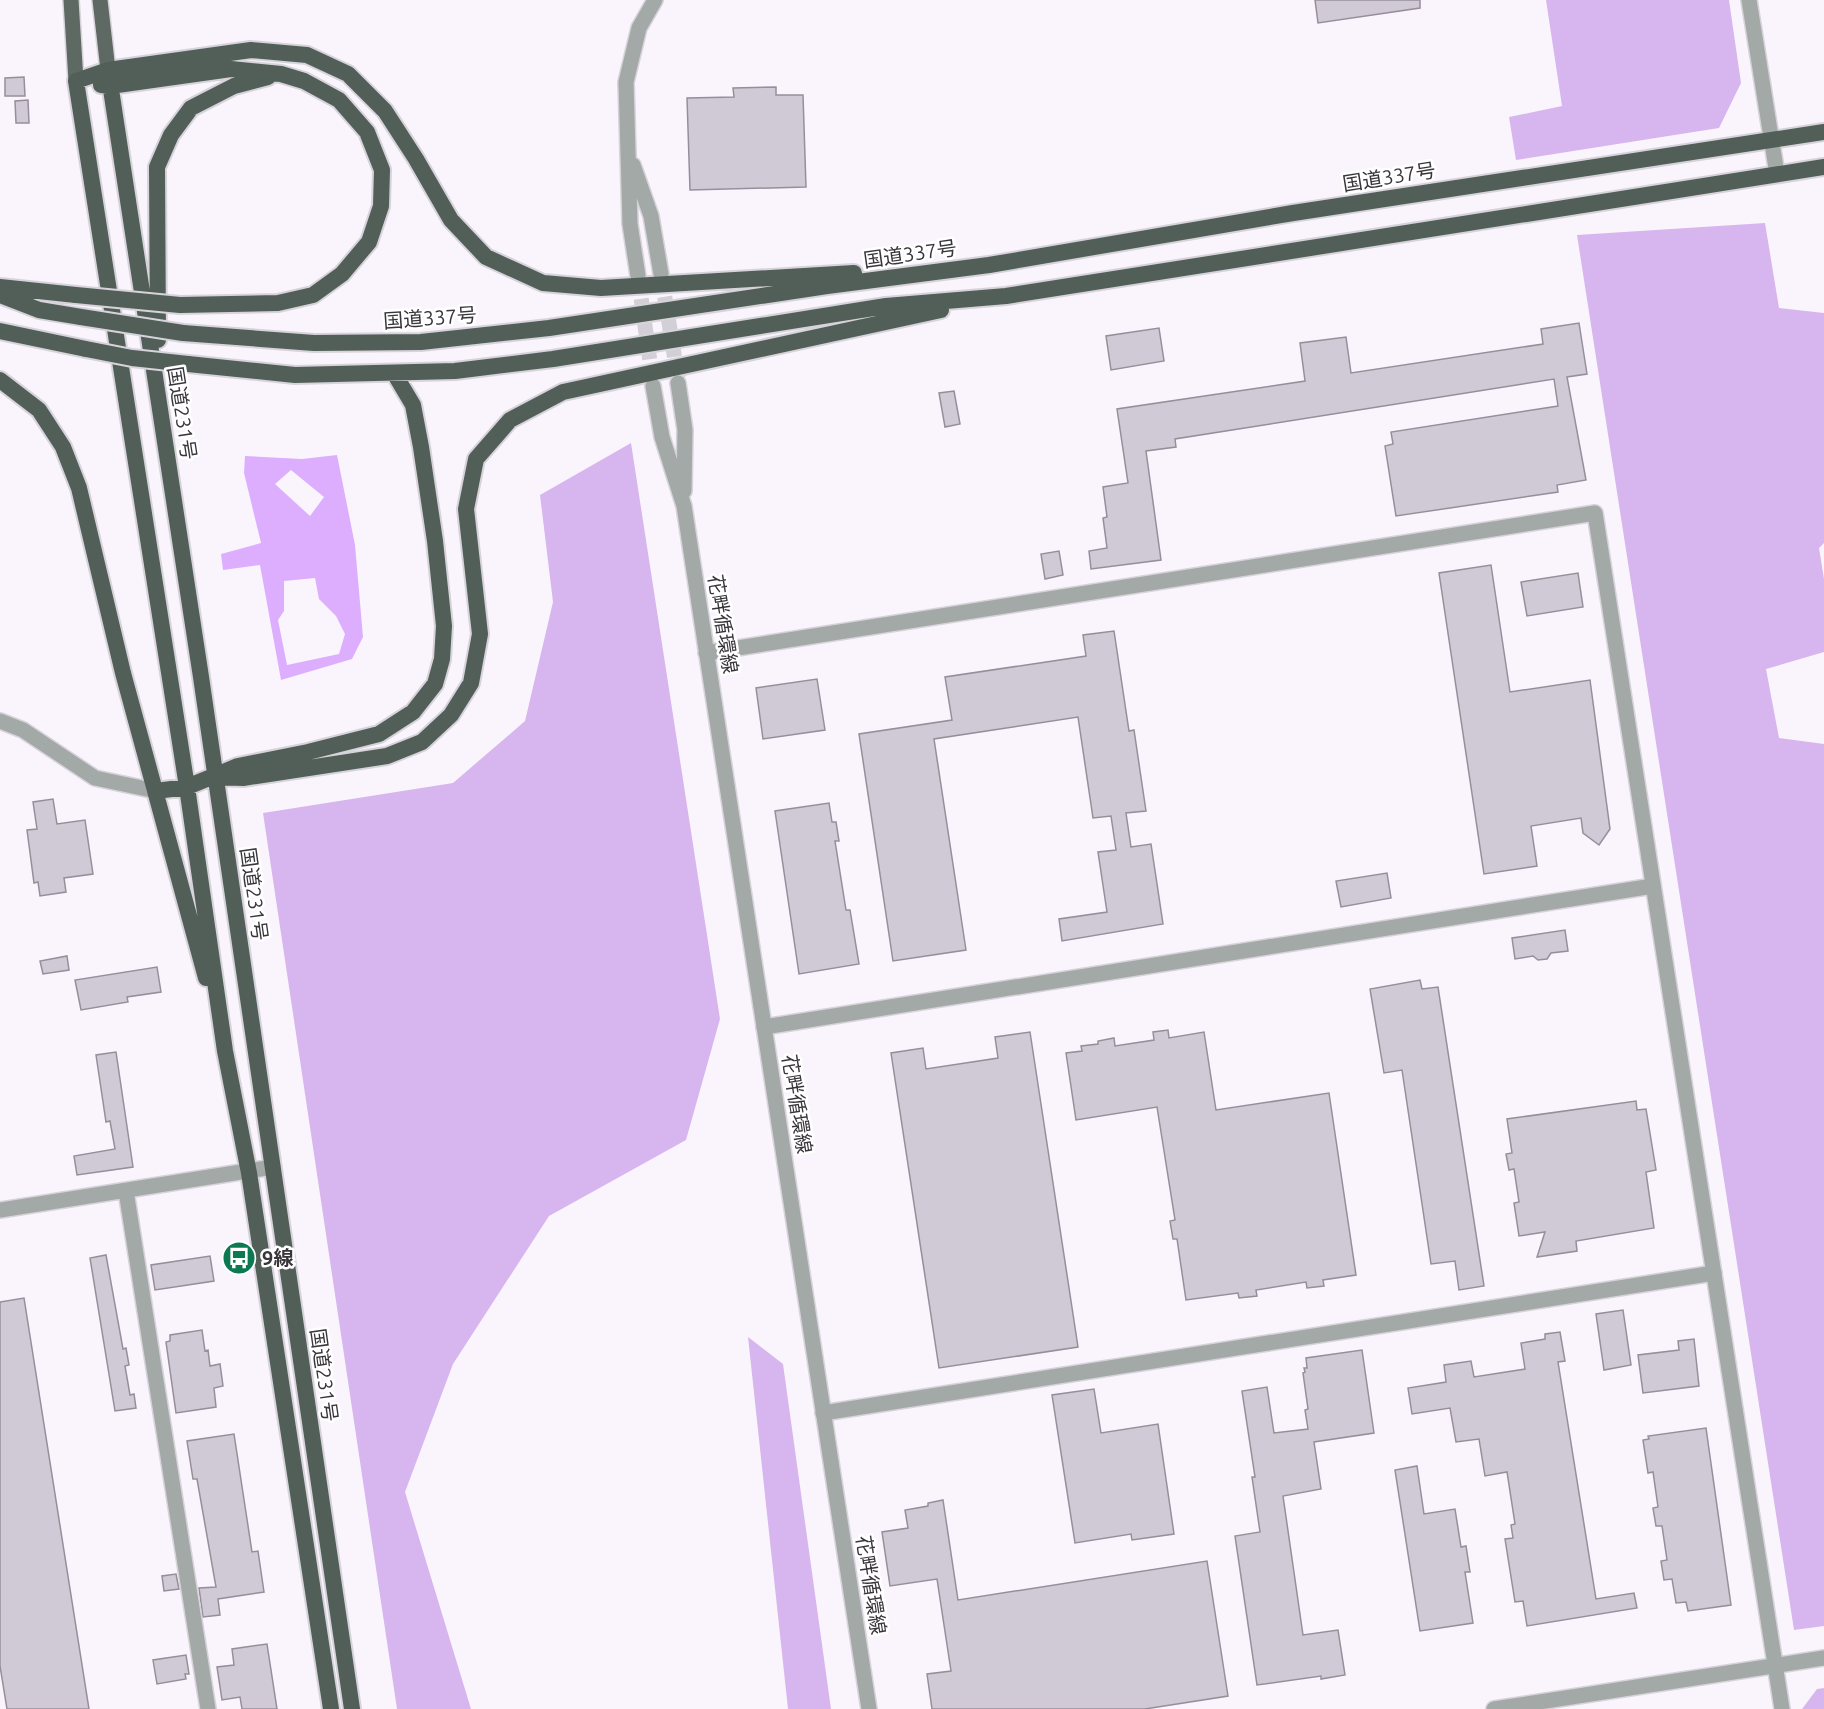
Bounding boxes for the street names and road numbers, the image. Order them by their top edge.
street label: 国道337号 [1341,158,1437,195]
street label: 国道337号 [862,236,958,271]
street label: 国道337号 [382,303,478,332]
street label: 国道231号 [164,365,201,461]
street label: 花畔循環線 [704,573,743,675]
street label: 国道231号 [237,846,272,942]
street label: 花畔循環線 [778,1053,817,1155]
street label: 国道231号 [307,1327,342,1423]
street label: 花畔循環線 [852,1534,891,1636]

